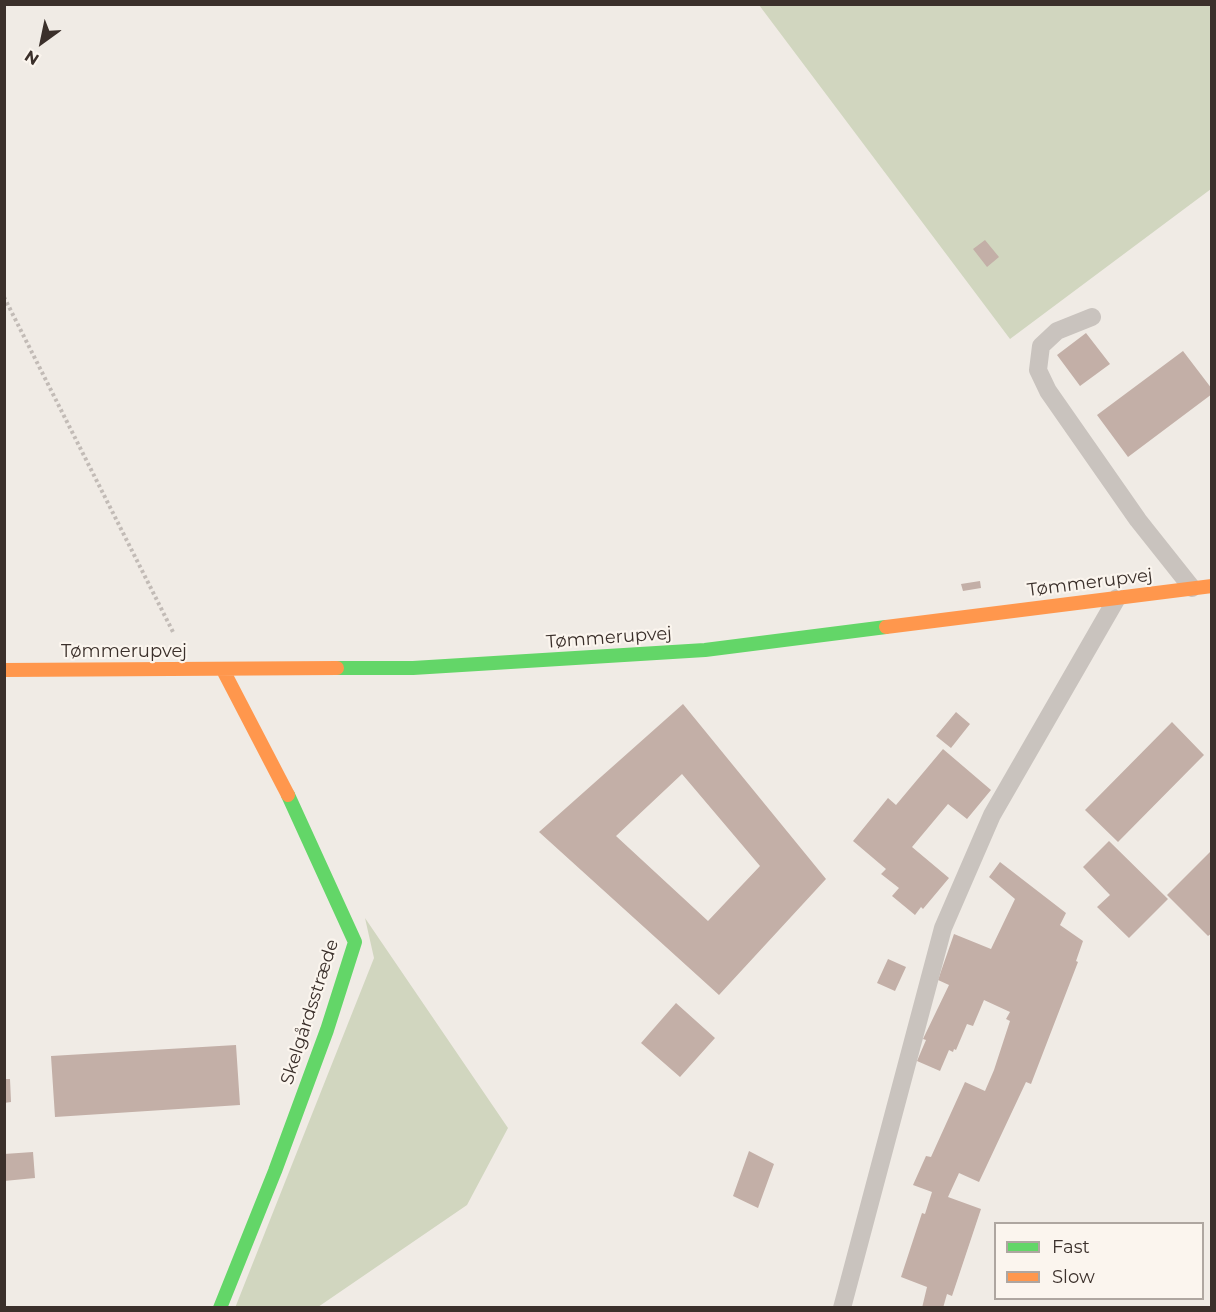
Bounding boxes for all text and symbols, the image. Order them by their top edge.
north arrow [12,12,72,72]
text: N [21,46,43,69]
street label: Tømmerupvej [1026,565,1154,601]
street label: Tømmerupvej [545,623,673,653]
street label: Tømmerupvej [61,641,187,663]
street label: Skelgårdsstræde [276,937,344,1087]
legend [994,1222,1204,1300]
text: Fast [1052,1236,1090,1258]
text: Slow [1052,1266,1095,1288]

